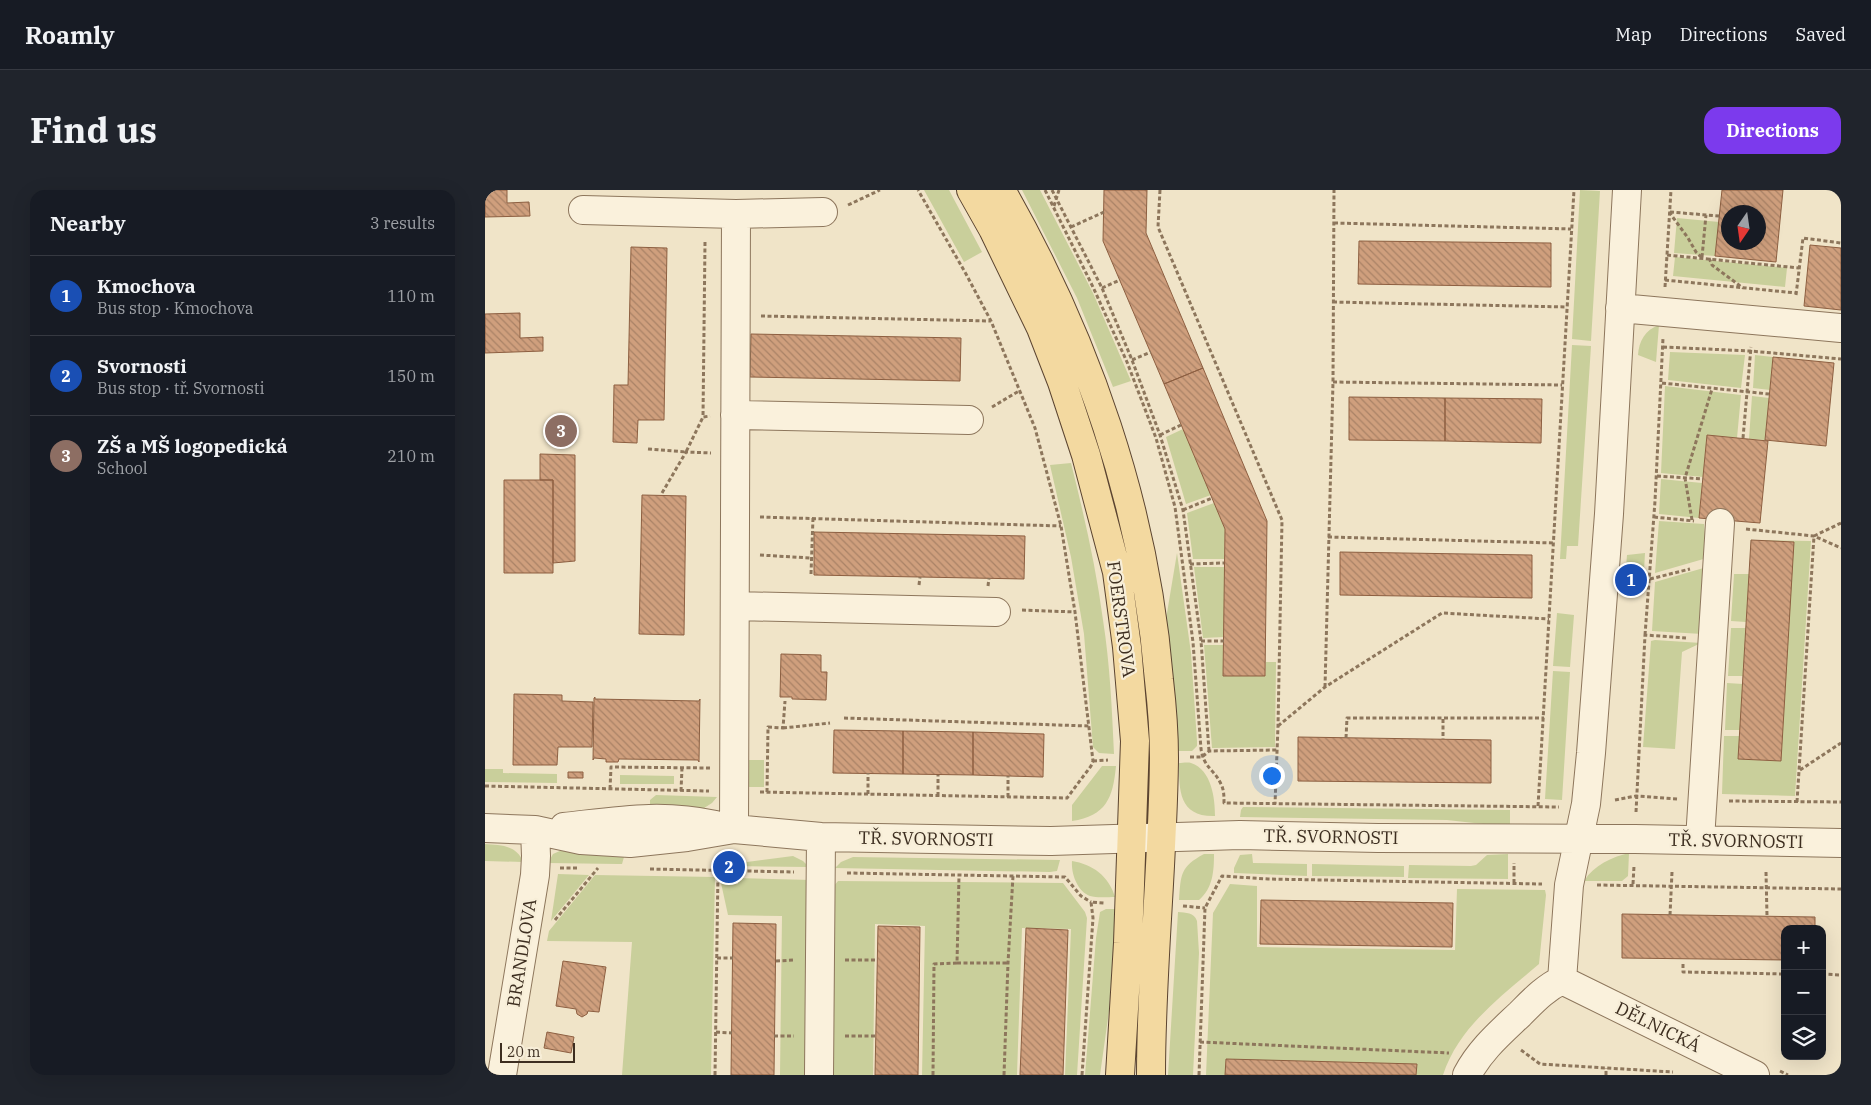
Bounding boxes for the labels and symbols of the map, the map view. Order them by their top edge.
north arrow [1721,205,1766,250]
pin: 3 [545,412,577,450]
street label: FOERSTROVA [1102,559,1141,679]
pin: 1 [1615,561,1647,599]
your location [1259,763,1285,789]
street label: TŘ. SVORNOSTI [1263,824,1399,849]
street label: TŘ. SVORNOSTI [858,826,994,851]
street label: TŘ. SVORNOSTI [1668,828,1804,853]
pin: 2 [713,848,745,886]
street label: BRANDLOVA [502,896,542,1009]
street label: DĚLNICKÁ [1612,996,1705,1057]
scale bar [500,1040,575,1063]

